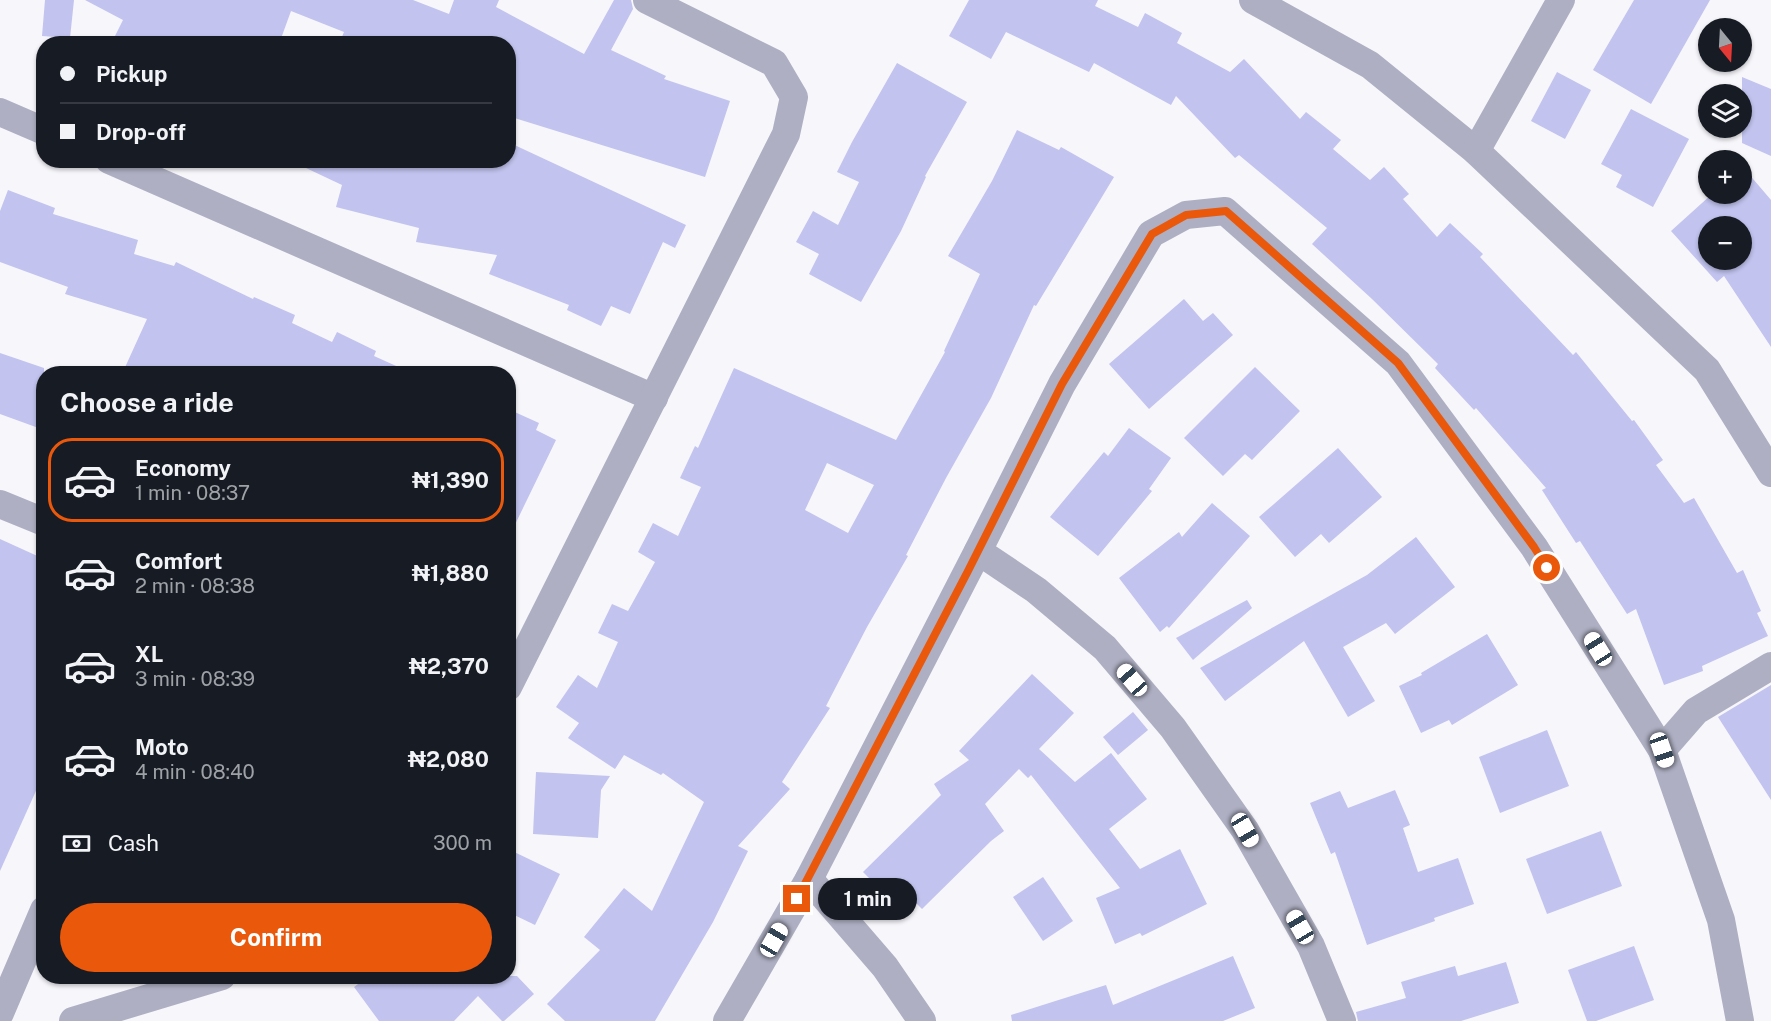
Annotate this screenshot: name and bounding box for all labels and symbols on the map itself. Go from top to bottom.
north arrow [1698,18,1752,72]
route start [1533,554,1560,581]
car [1581,629,1615,669]
car [1113,661,1151,699]
car [1648,730,1676,770]
car [1228,810,1262,850]
callout: 1 min [818,878,917,920]
route end [783,885,810,912]
car [1283,907,1317,947]
car [757,920,791,960]

